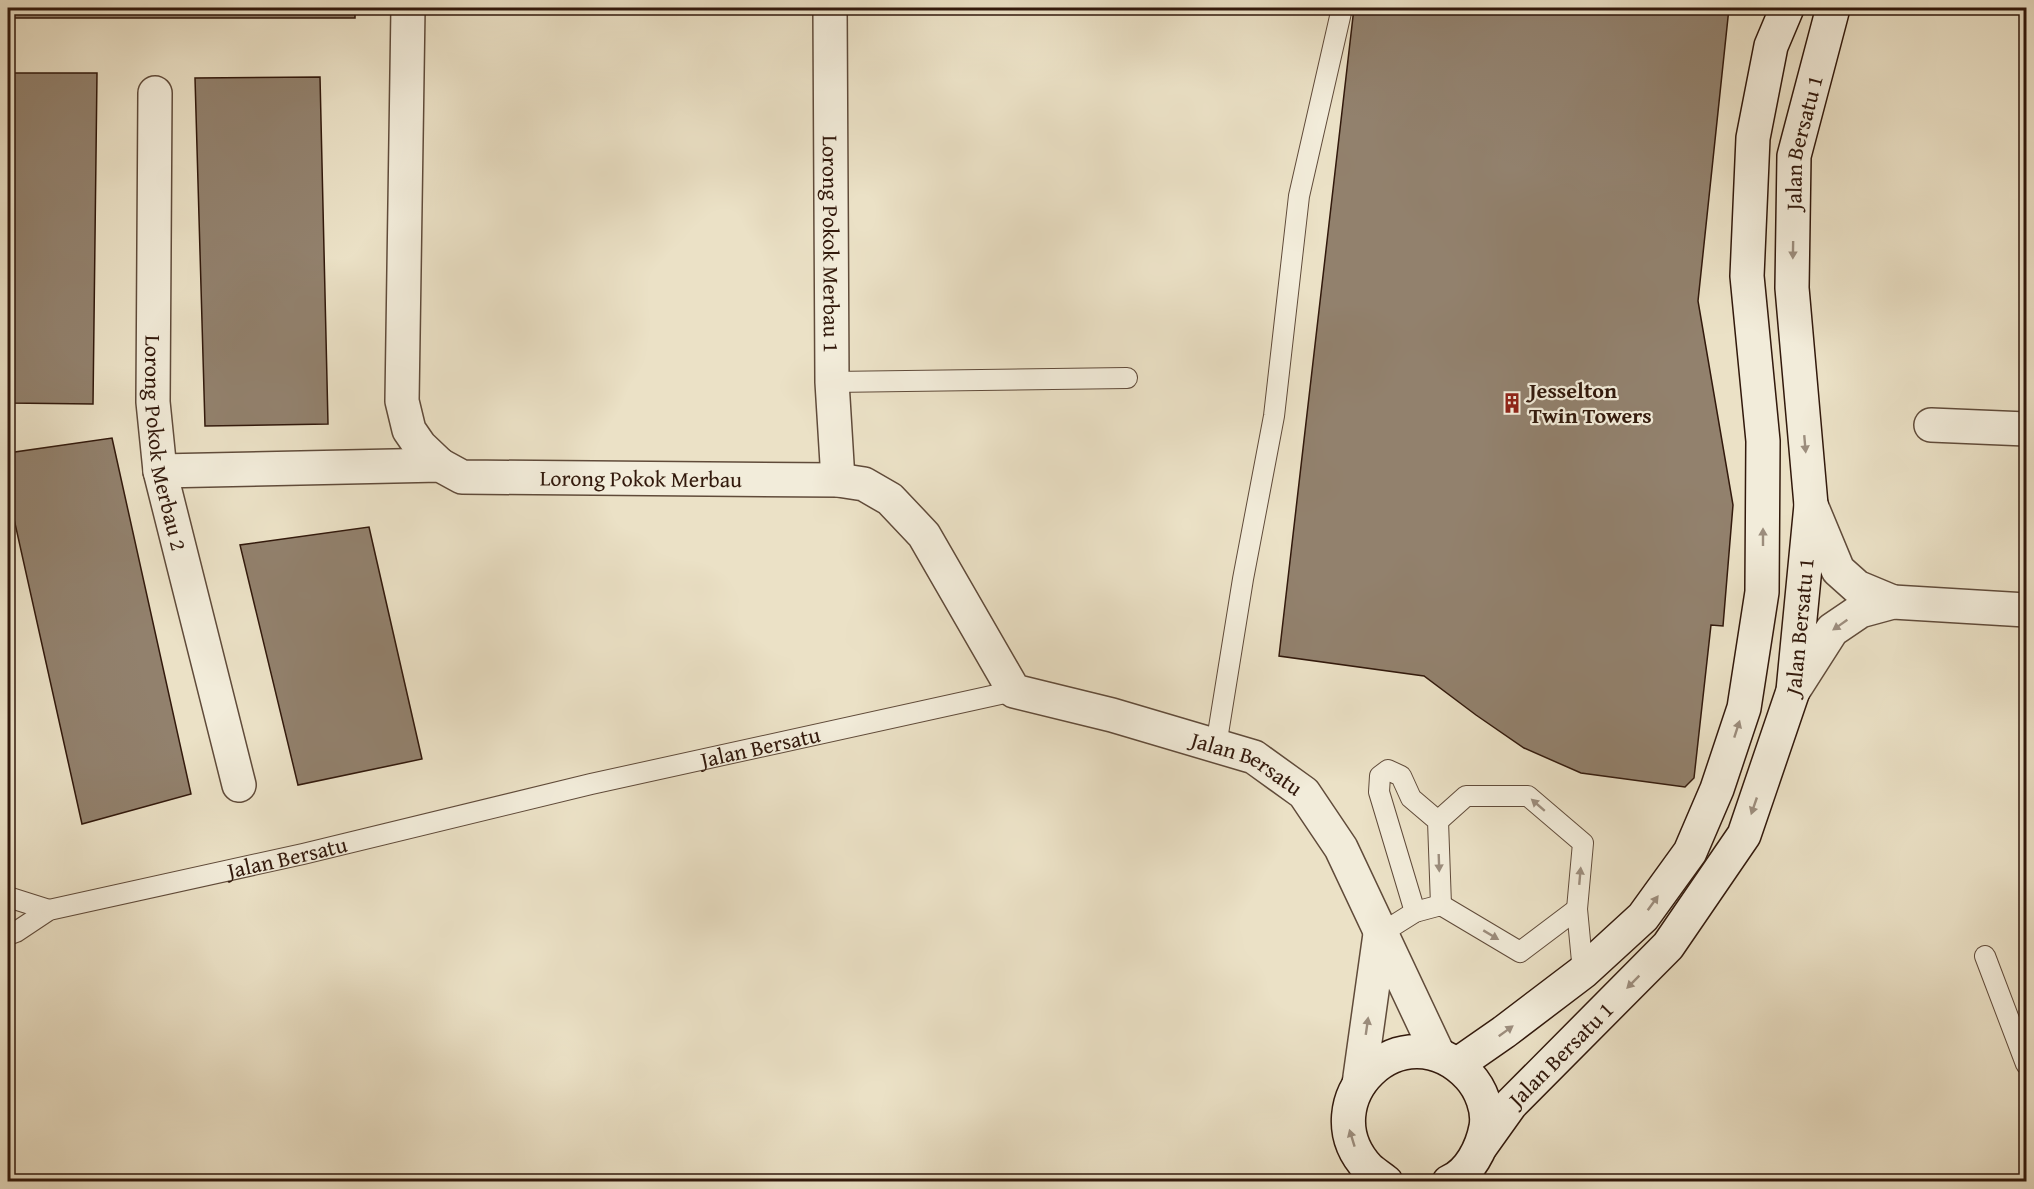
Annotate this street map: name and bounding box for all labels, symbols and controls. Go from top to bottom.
street label: Jalan Bersatu 1 [1777,72,1831,214]
street label: Lorong Pokok Merbau 1 [815,135,848,353]
one-way arrow [1788,241,1798,260]
street label: Lorong Pokok Merbau 2 [137,335,195,554]
place label: Jesselton Twin Towers [1525,374,1652,431]
building icon: Jesselton Twin Towers [1500,391,1524,415]
one-way arrow [1800,435,1810,454]
street label: Lorong Pokok Merbau [540,462,742,495]
one-way arrow [1758,527,1767,546]
street label: Jalan Bersatu 1 [1776,556,1822,702]
one-way arrow [1832,619,1848,631]
street label: Jalan Bersatu [694,718,823,776]
one-way arrow [1733,720,1742,738]
street label: Jalan Bersatu [1184,722,1310,803]
one-way arrow [1749,797,1759,815]
one-way arrow [1530,798,1546,811]
street label: Jalan Bersatu [221,828,350,887]
one-way arrow [1435,853,1444,872]
one-way arrow [1575,867,1585,886]
one-way arrow [1647,896,1659,912]
one-way arrow [1483,929,1499,940]
one-way arrow [1626,974,1640,988]
street label: Jalan Bersatu 1 [1499,994,1620,1116]
one-way arrow [1362,1016,1371,1035]
one-way arrow [1498,1025,1513,1037]
one-way arrow [1347,1129,1356,1147]

